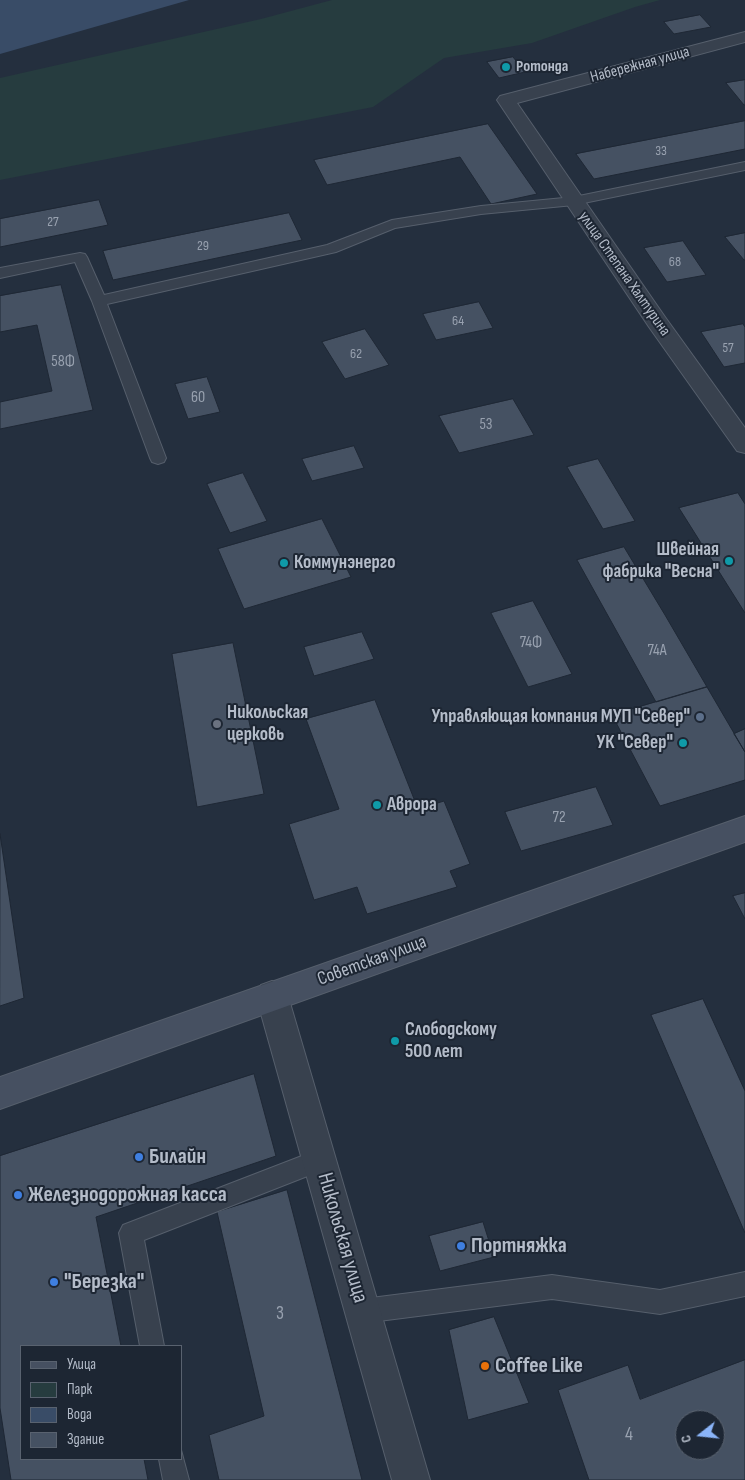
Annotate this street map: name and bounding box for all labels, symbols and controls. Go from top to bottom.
street label: Набережная улица [588,43,692,87]
place label: Ротонда [516,57,568,77]
marker: Ротонда [500,61,512,73]
house number: 33 [655,143,667,159]
street label: улица Степана Халтурина [574,208,674,340]
house number: 27 [47,214,59,230]
house number: 29 [197,238,209,254]
house number: 68 [669,254,681,270]
house number: 64 [452,313,464,329]
house number: 57 [722,340,734,356]
house number: 62 [350,346,362,362]
house number: 58Ф [51,352,75,372]
house number: 60 [191,388,205,408]
house number: 53 [479,415,493,435]
place label: Швейная фабрика "Весна" [603,539,719,583]
place label: Коммунэнерго [294,552,395,574]
marker: Швейная фабрика "Весна" [723,555,735,567]
marker: Коммунэнерго [278,557,290,569]
house number: 74Ф [520,633,542,653]
house number: 74А [647,641,667,661]
place label: Никольская церковь [227,702,308,746]
place label: Управляющая компания МУП "Север" [432,706,690,728]
marker: Управляющая компания МУП "Север" [694,711,706,723]
marker: Никольская церковь [211,718,223,730]
place label: УК "Север" [596,732,673,754]
marker: УК "Север" [677,737,689,749]
place label: Аврора [387,794,437,816]
marker: Аврора [371,799,383,811]
house number: 72 [553,808,565,828]
street label: Советская улица [314,931,430,991]
place label: Слободскому 500 лет [405,1019,497,1063]
marker: Слободскому 500 лет [389,1035,401,1047]
place label: Билайн [149,1144,206,1170]
marker: Билайн [133,1151,145,1163]
street label: Никольская улица [311,1170,373,1306]
place label: Железнодорожная касса [28,1182,227,1208]
marker: Железнодорожная касса [12,1189,24,1201]
place label: Портняжка [471,1233,567,1259]
marker: Портняжка [455,1240,467,1252]
place label: "Березка" [64,1269,144,1295]
marker: "Березка" [48,1276,60,1288]
house number: 3 [276,1303,284,1325]
legend [20,1345,182,1460]
place label: Coffee Like [495,1353,583,1379]
text: Улица [67,1355,96,1374]
marker: Coffee Like [479,1360,491,1372]
text: Парк [67,1380,92,1399]
text: Вода [67,1405,92,1424]
north arrow [675,1410,725,1460]
house number: 4 [625,1424,633,1446]
text: Здание [67,1430,104,1449]
text: С [677,1433,695,1445]

